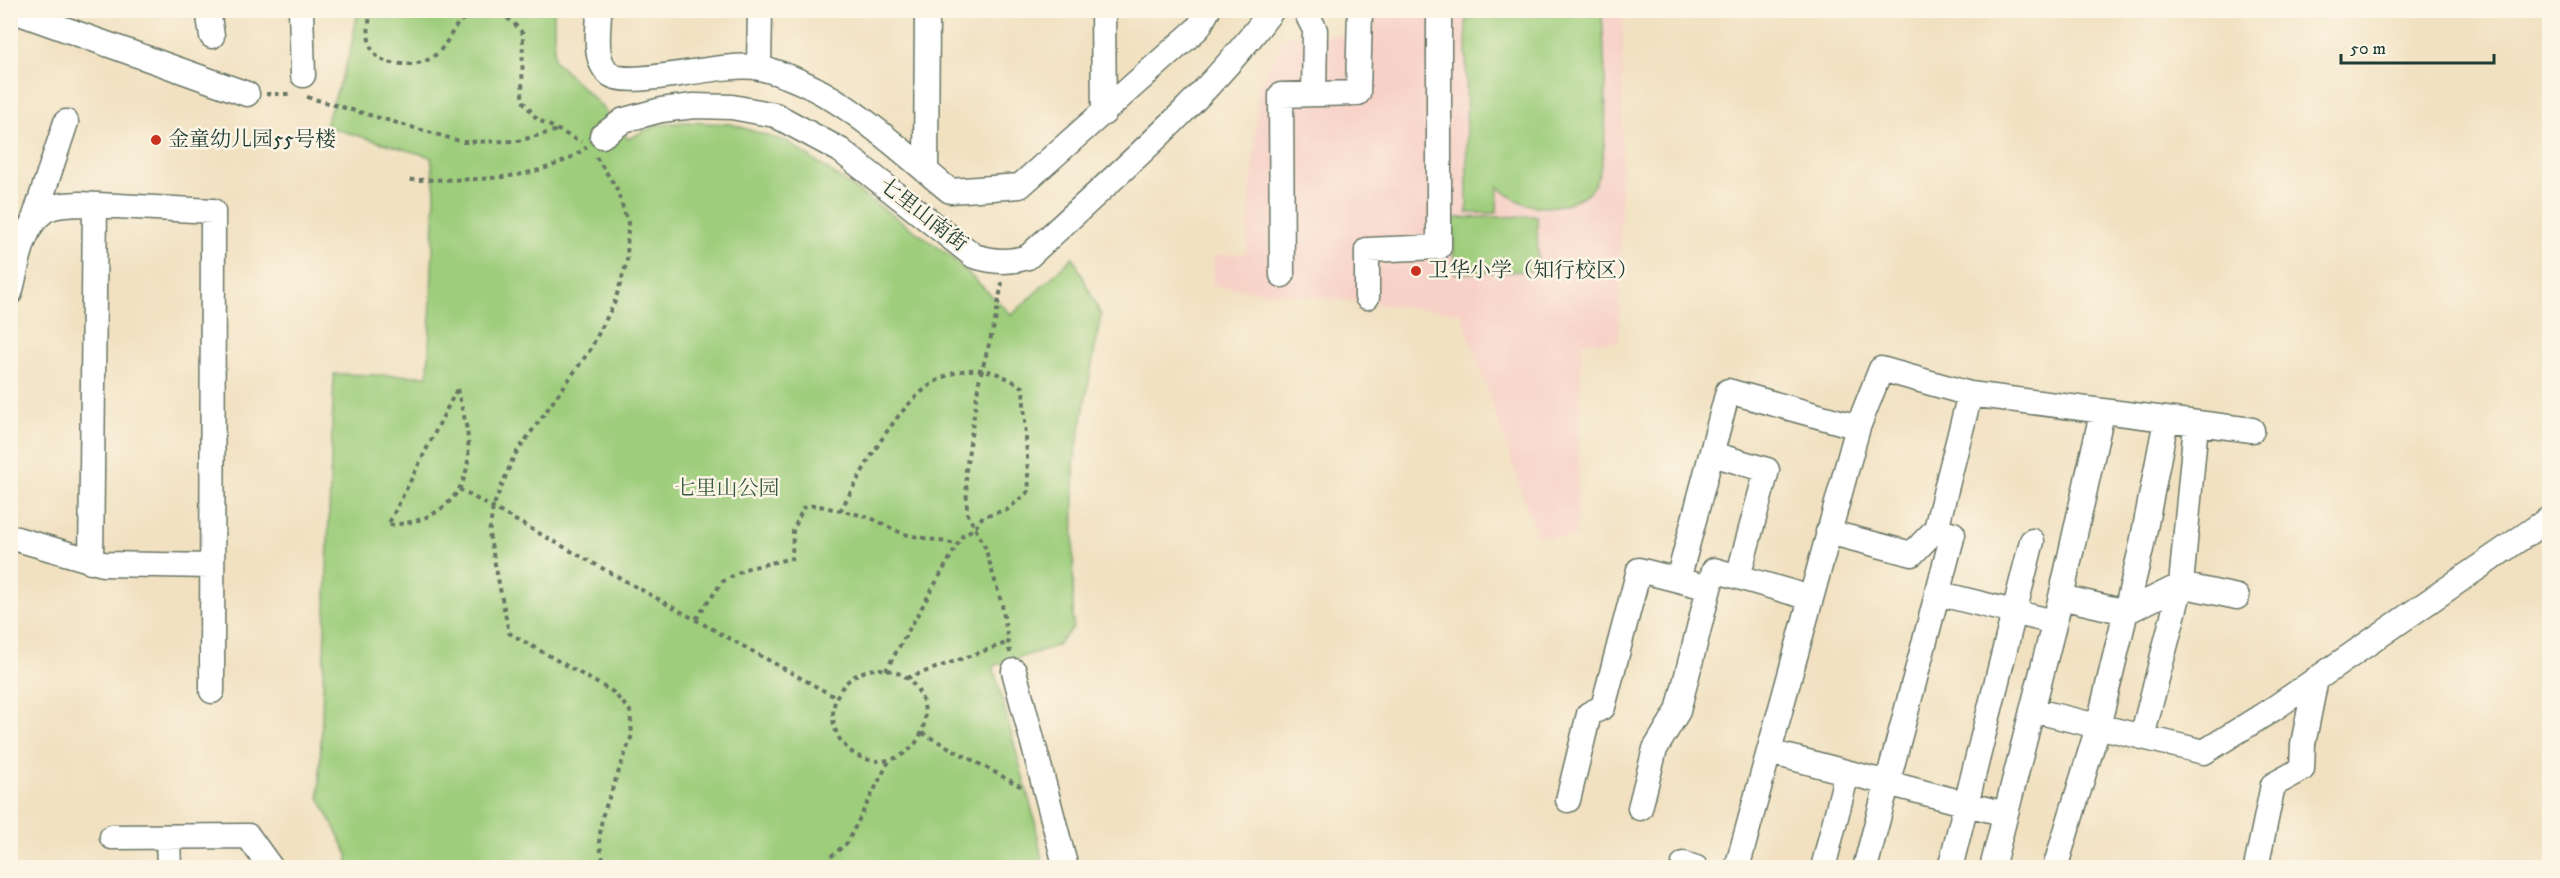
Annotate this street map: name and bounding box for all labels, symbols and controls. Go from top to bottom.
scale bar [2341,27,2494,65]
text: 50 m [2350,38,2386,60]
place label: 金童幼儿园55号楼 [168,127,336,153]
marker: 金童幼儿园55号楼 [149,133,163,147]
street label: 七里山南街 [874,172,972,258]
place label: 卫华小学（知行校区） [1428,258,1638,284]
marker: 卫华小学（知行校区） [1409,264,1423,278]
park label: 七里山公园 [675,476,780,502]

